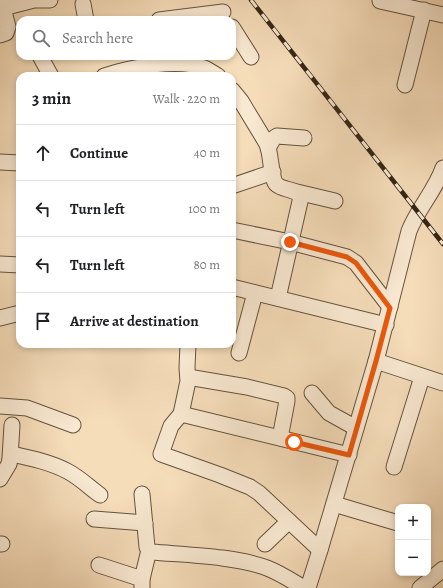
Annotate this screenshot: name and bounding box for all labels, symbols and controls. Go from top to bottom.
search box [16,16,236,60]
icon: search [30,27,52,49]
text: Search here [62,28,133,48]
text: 3 min [32,87,71,110]
text: Walk · 220 m [153,90,220,107]
icon: ahead [32,142,54,164]
text: Continue [70,143,128,163]
text: 40 m [194,144,220,161]
icon: left [32,198,54,220]
text: Turn left [70,199,125,219]
text: 100 m [188,200,220,217]
route end [281,233,299,251]
icon: left [32,254,54,276]
text: Turn left [70,255,125,275]
text: 80 m [193,256,220,273]
icon: arrive [32,310,54,332]
text: Arrive at destination [70,311,199,331]
route start [285,433,303,451]
map controls [395,504,431,576]
button: + [395,504,431,540]
button: − [395,540,431,576]

